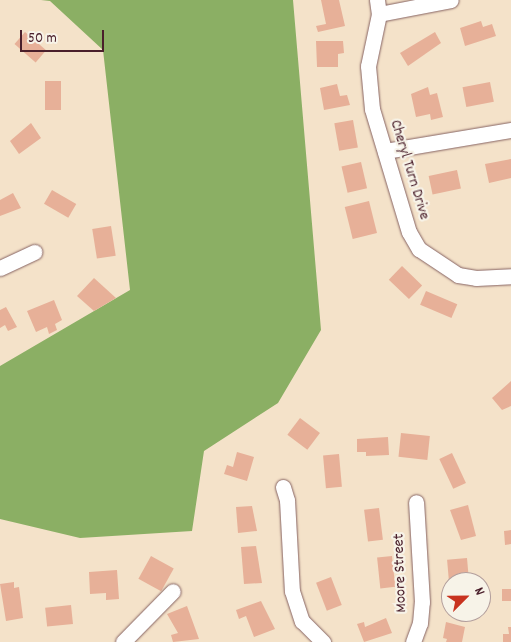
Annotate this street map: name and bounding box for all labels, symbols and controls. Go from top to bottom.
scale bar [22,20,106,52]
text: 50 m [28,28,57,50]
street label: Cheryl Turn Drive [385,118,433,222]
street label: Moore Street [390,533,412,613]
north arrow [441,572,491,622]
text: N [468,584,489,599]

